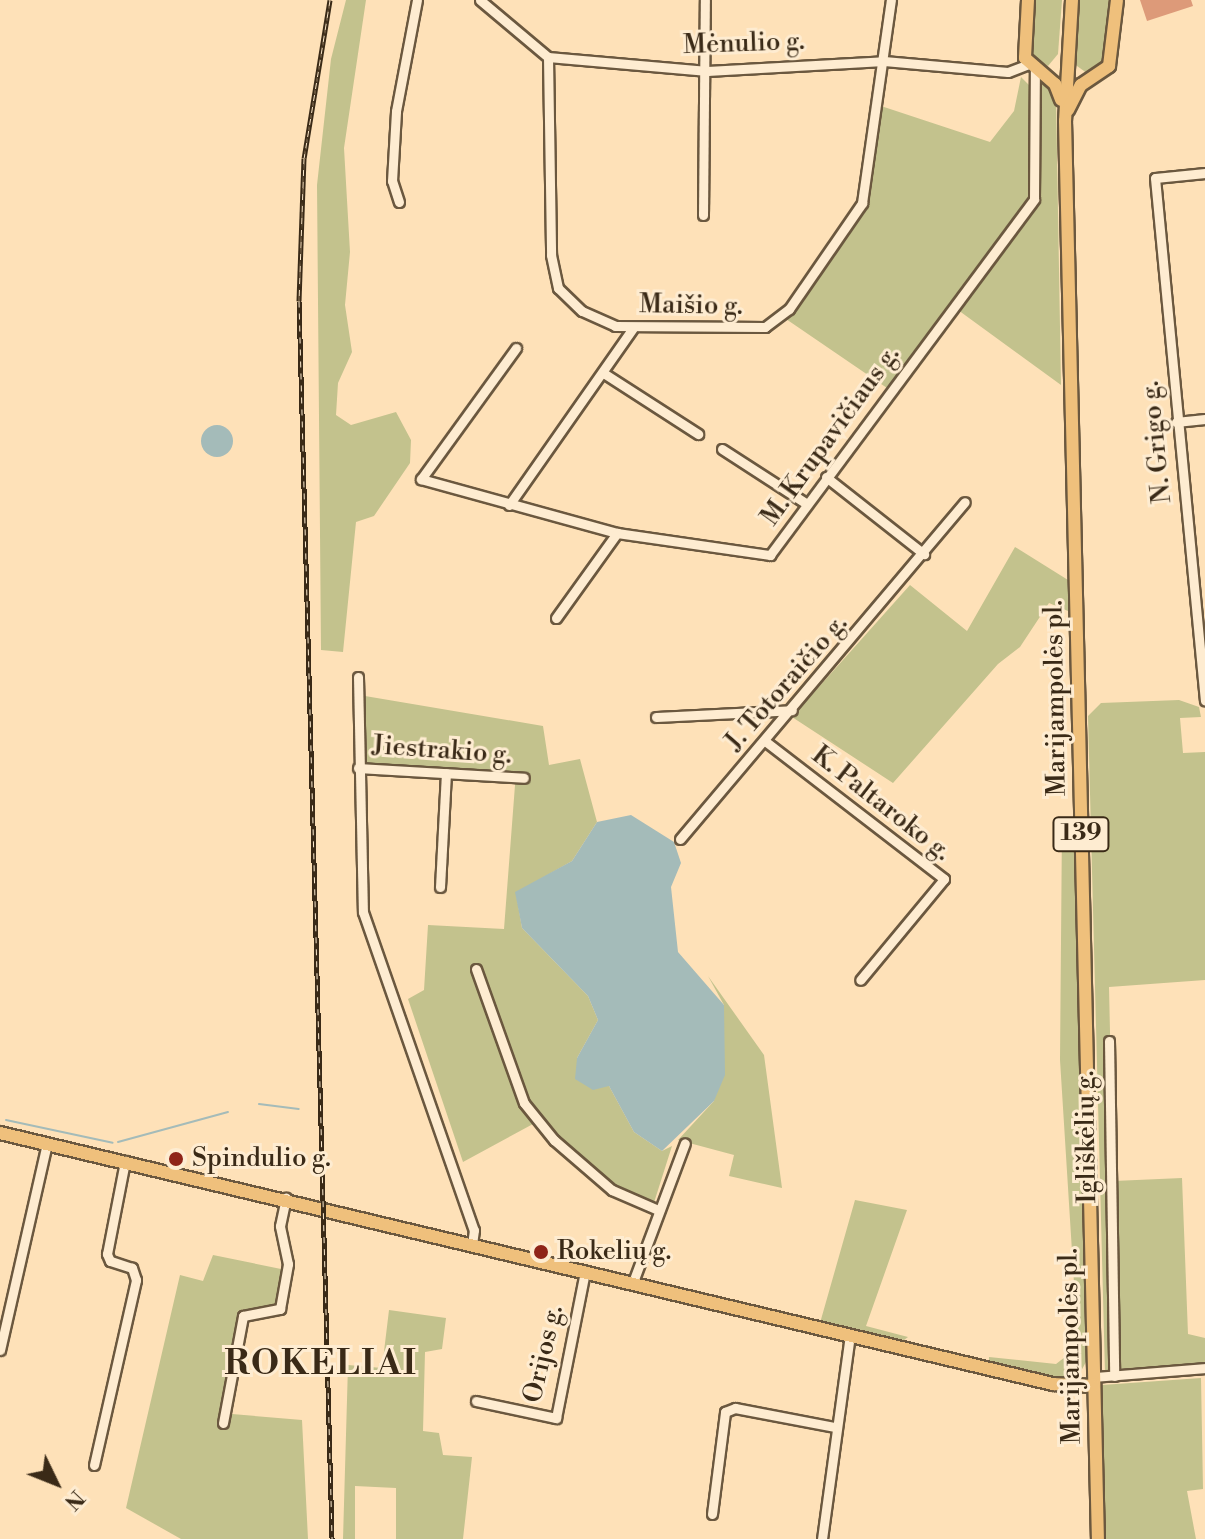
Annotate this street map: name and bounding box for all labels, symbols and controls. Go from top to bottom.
street label: Mėnulio g. [683,26,805,62]
street label: Maišio g. [639,289,743,323]
street label: M. Krupavičiaus g. [755,340,907,532]
street label: N. Grigo g. [1135,379,1179,505]
street label: Marijampolės pl. [1039,600,1073,796]
street label: J. Totoraičio g. [719,609,855,757]
street label: Jiestrakio g. [371,731,513,771]
street label: K. Paltaroko g. [805,740,957,868]
road number: 139 [1051,814,1111,854]
street label: Igliškėlių g. [1070,1070,1104,1204]
place label: Spindulio g. [192,1143,331,1175]
marker: Spindulio g. [167,1150,185,1168]
place label: Rokelių g. [557,1236,671,1268]
marker: Rokelių g. [532,1243,550,1261]
street label: Marijampolės pl. [1054,1248,1088,1444]
street label: Orijos g. [518,1302,570,1406]
district label: ROKELIAI [224,1345,418,1385]
north arrow [16,1443,96,1523]
text: N [58,1484,90,1515]

